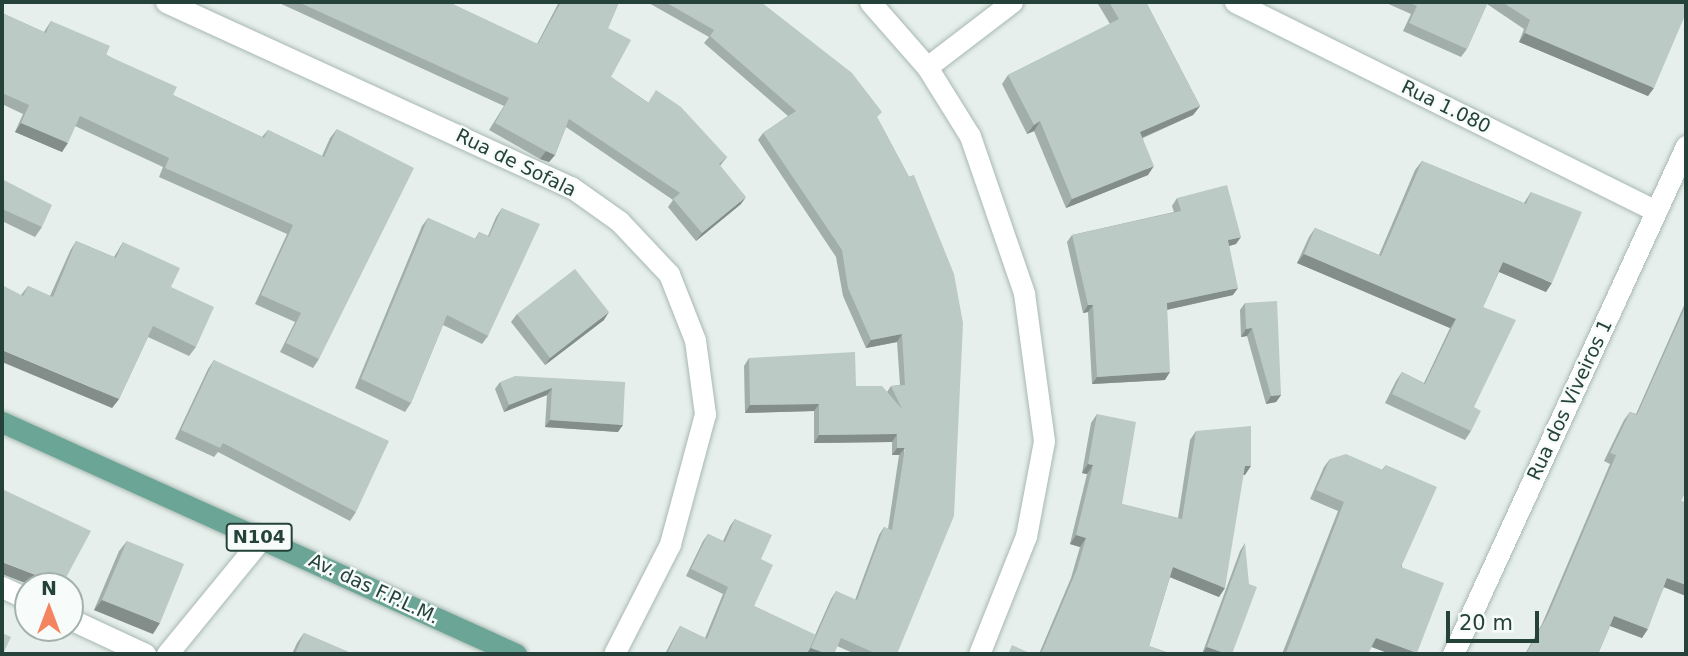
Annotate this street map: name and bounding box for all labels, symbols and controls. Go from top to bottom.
street label: Rua 1.080 [1398,76,1494,138]
street label: Rua de Sofala [452,124,580,202]
street label: Rua dos Viveiros 1 [1523,316,1617,484]
road number: N104 [224,522,294,552]
street label: Av. das F.P.L.M. [305,549,443,629]
north arrow [14,572,84,642]
text: N [41,577,57,599]
scale bar [1450,596,1543,640]
text: 20 m [1459,611,1513,635]

